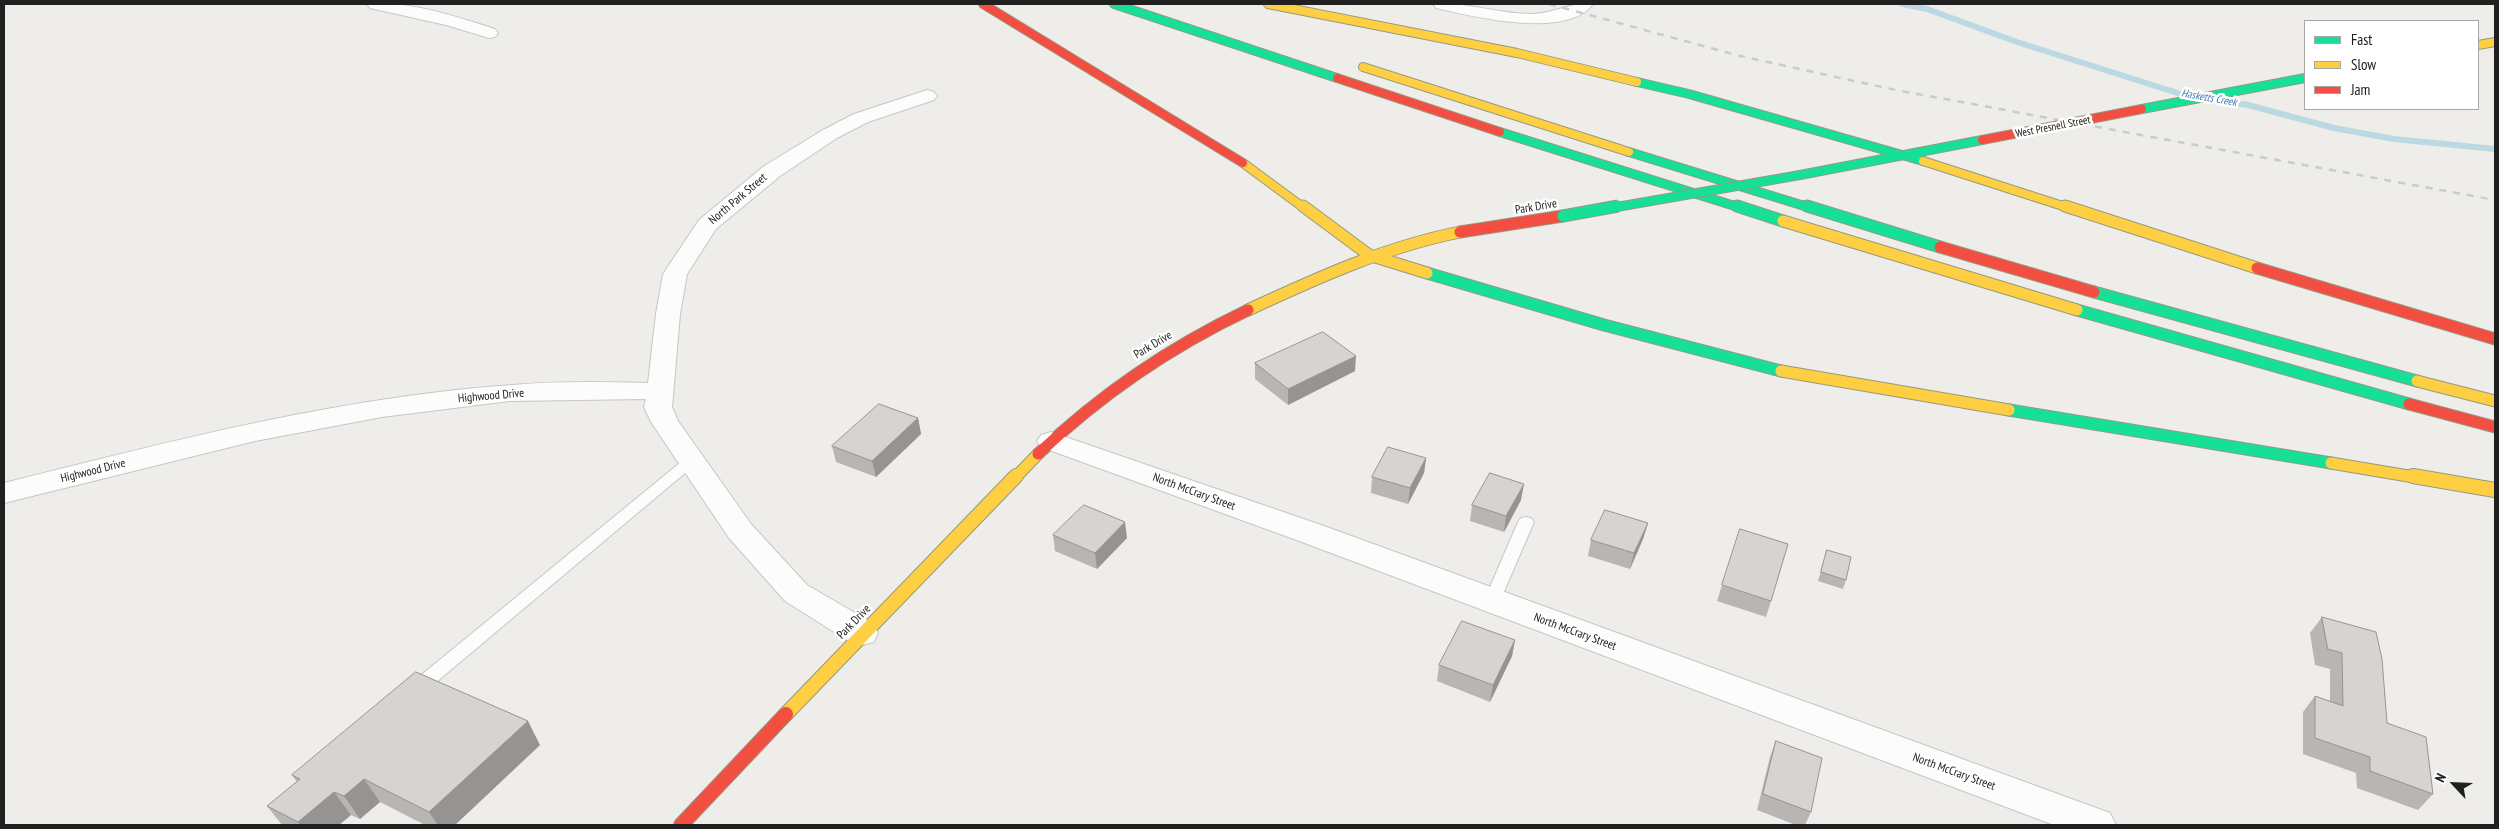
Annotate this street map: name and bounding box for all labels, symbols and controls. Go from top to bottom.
legend [2304,20,2479,110]
text: Fast [2351,30,2372,49]
text: Slow [2351,55,2376,74]
text: Jam [2351,80,2370,99]
water label: Hasketts Creek [2180,87,2238,109]
street label: West Presnell Street [2014,113,2092,141]
street label: North Park Street [706,170,770,228]
street label: Park Drive [1514,197,1558,217]
street label: Park Drive [1131,328,1175,362]
street label: Highwood Drive [457,386,525,406]
street label: Highwood Drive [59,456,127,486]
street label: North McCrary Street [1151,470,1237,514]
street label: Park Drive [834,602,874,642]
street label: North McCrary Street [1532,610,1618,654]
street label: North McCrary Street [1911,750,1997,794]
north arrow [2429,759,2479,809]
text: N [2431,770,2450,785]

